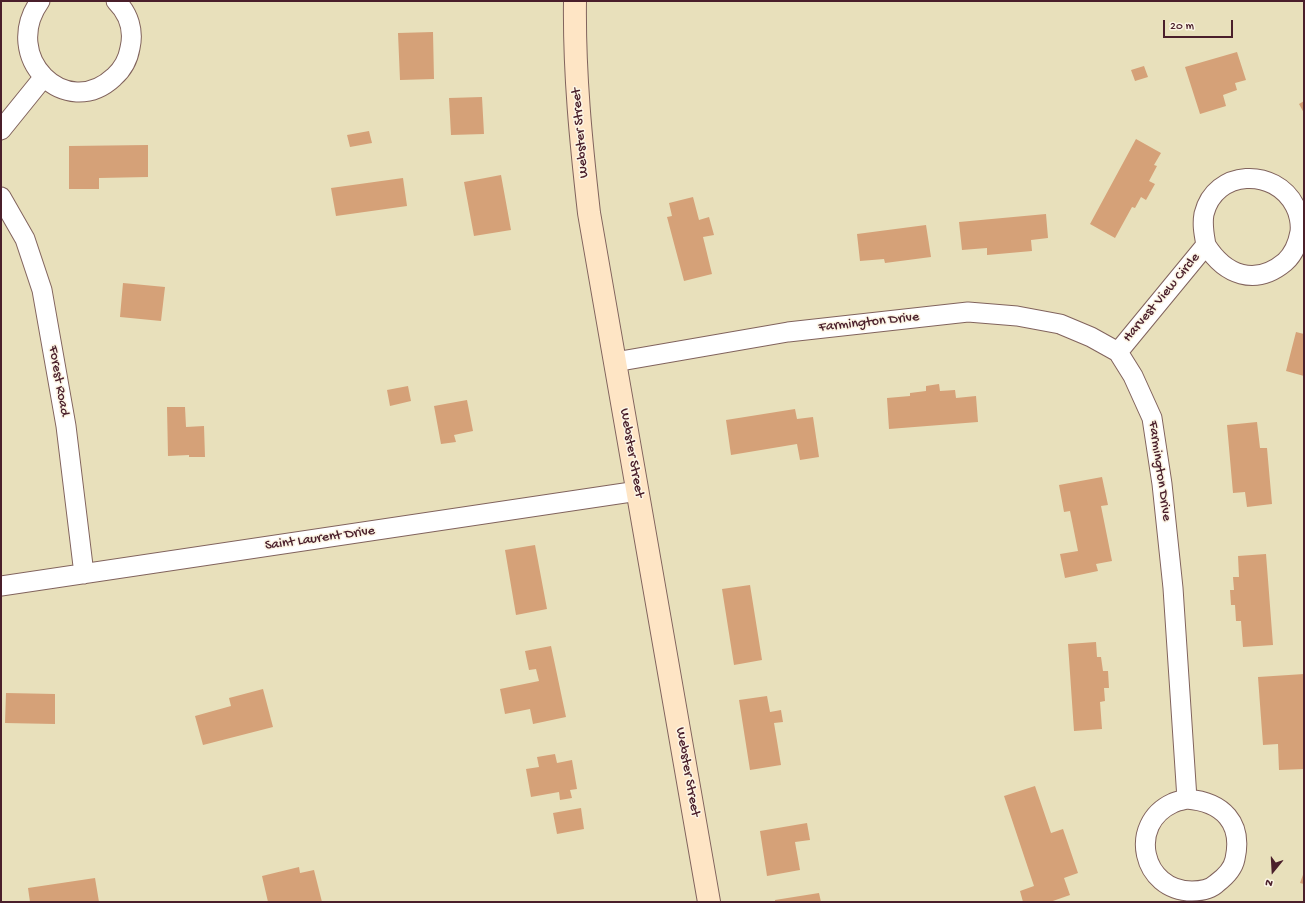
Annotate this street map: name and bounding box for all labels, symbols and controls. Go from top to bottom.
scale bar [1165,12,1235,38]
text: 20 m [1170,20,1194,34]
street label: Webster Street [569,87,593,179]
street label: Harvest View Circle [1120,250,1204,346]
street label: Farmington Drive [818,309,920,337]
street label: Forest Road [44,344,72,418]
street label: Webster Street [615,407,647,499]
street label: Farmington Drive [1144,420,1174,522]
street label: Saint Laurent Drive [264,523,376,555]
street label: Webster Street [671,726,703,818]
north arrow [1253,851,1293,891]
text: N [1264,876,1275,889]

